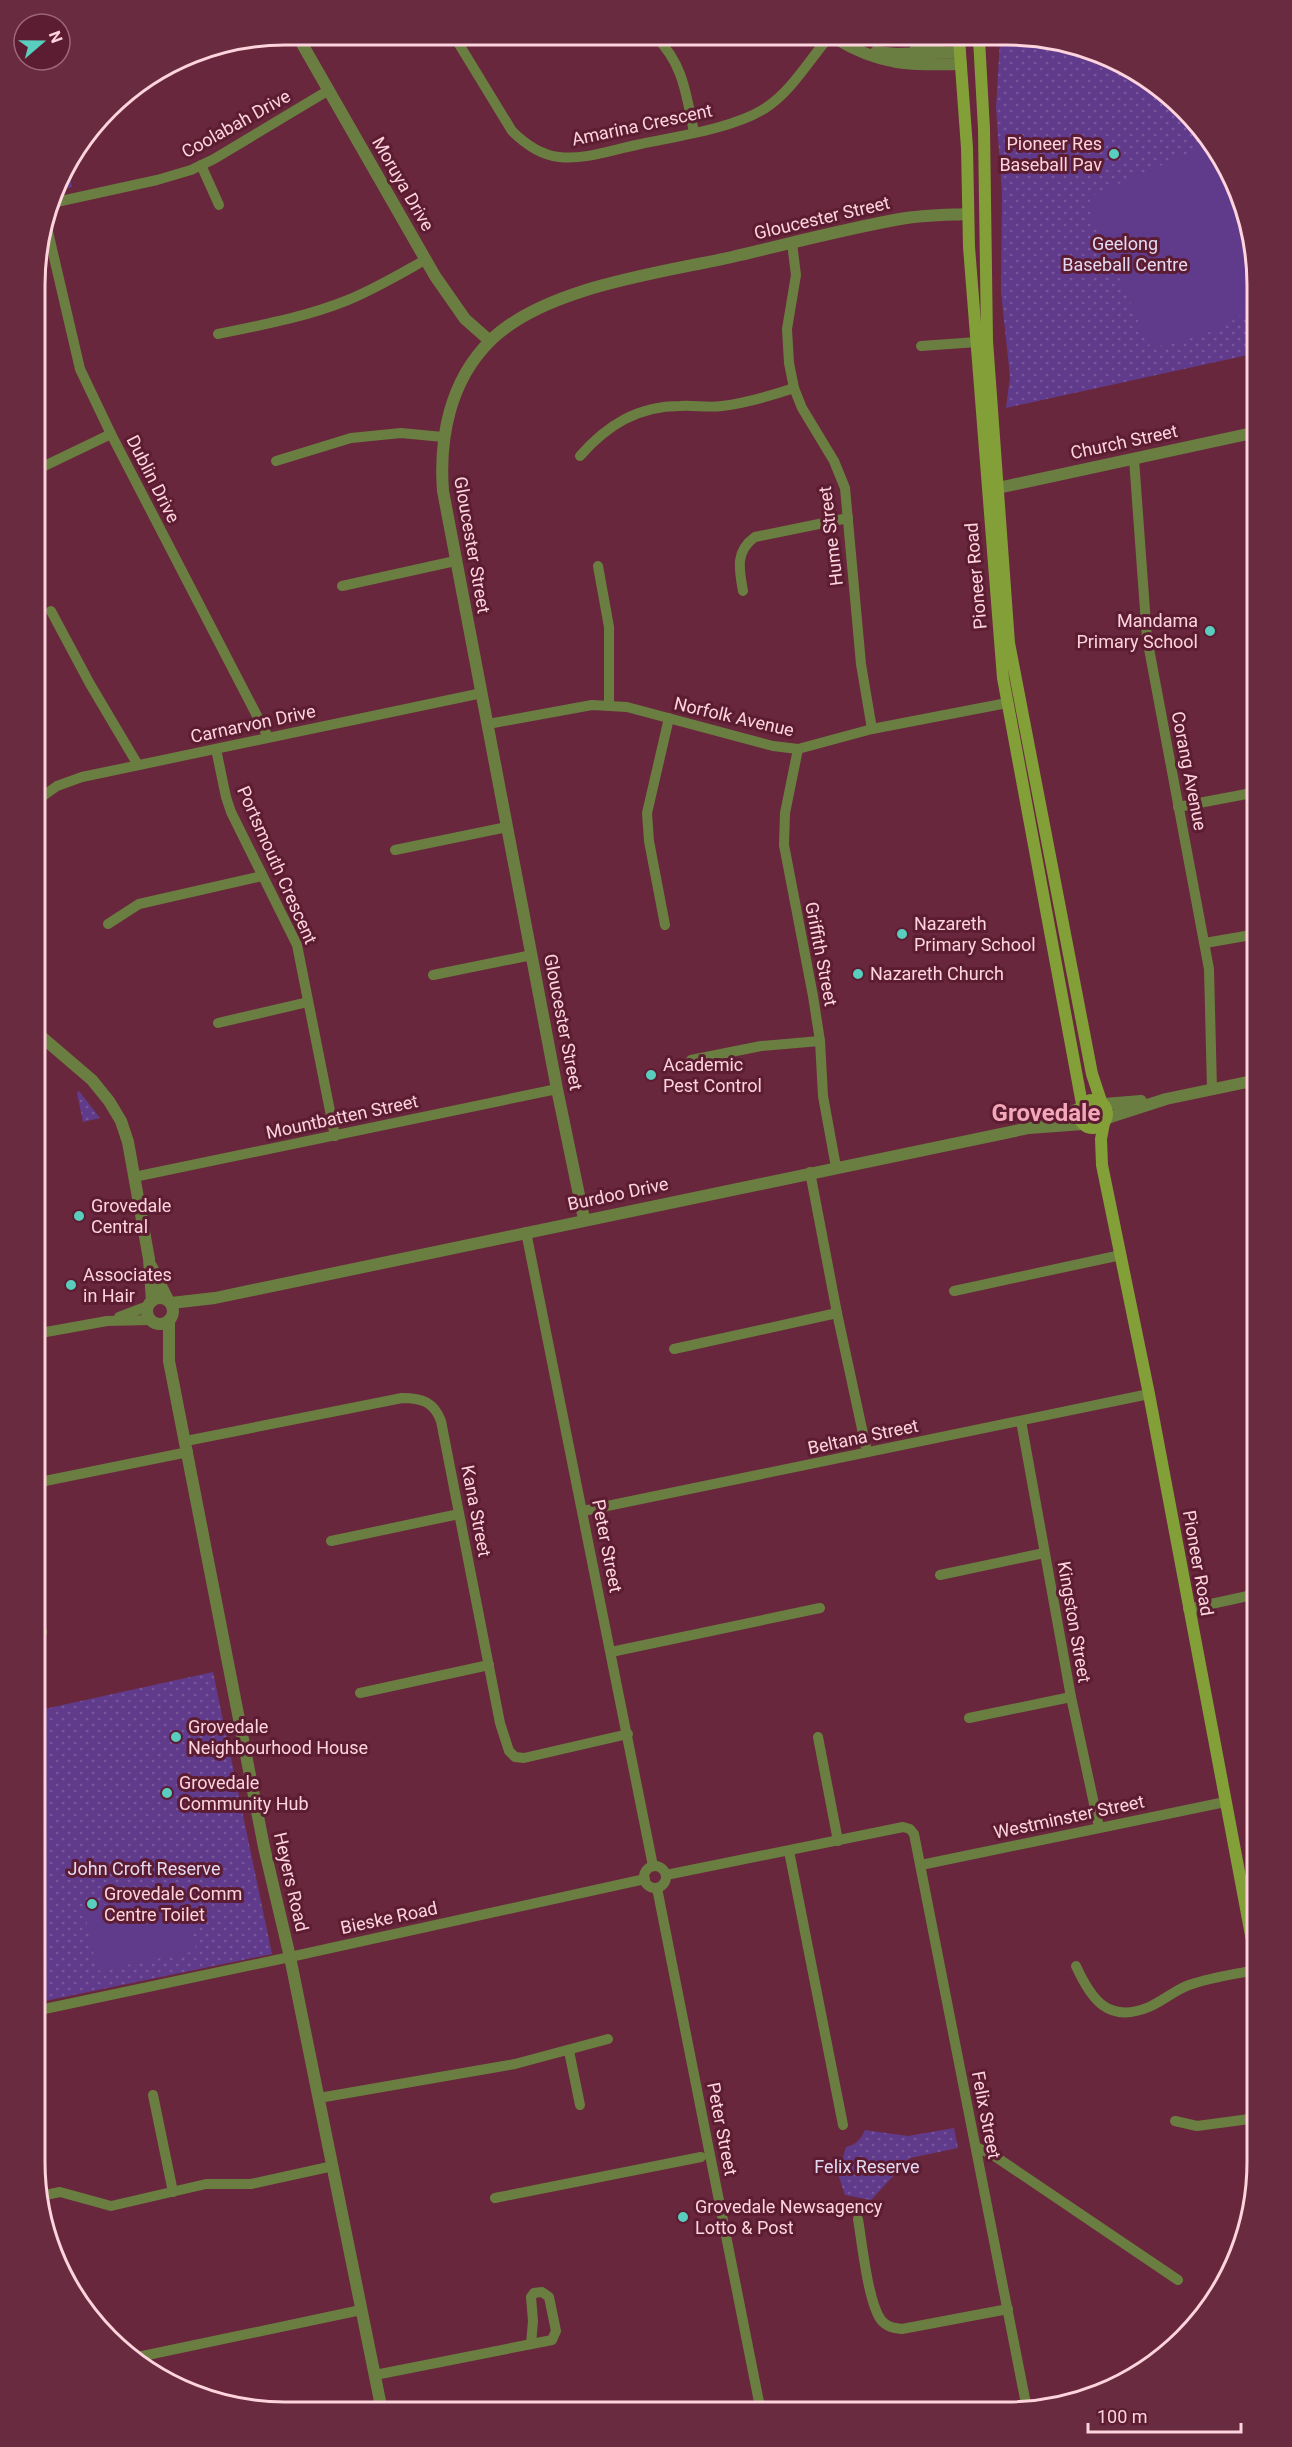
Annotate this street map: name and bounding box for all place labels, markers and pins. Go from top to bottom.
place label: Pioneer Res Baseball Pav [999,133,1102,175]
marker: Pioneer Res Baseball Pav [1107,147,1121,161]
place label: Mandama Primary School [1076,610,1198,652]
marker: Mandama Primary School [1203,624,1217,638]
place label: Nazareth Primary School [914,913,1036,955]
marker: Nazareth Primary School [895,927,909,941]
place label: Nazareth Church [870,963,1004,984]
marker: Nazareth Church [851,967,865,981]
place label: Academic Pest Control [663,1054,762,1096]
marker: Academic Pest Control [644,1068,658,1082]
place label: Grovedale Central [91,1195,171,1237]
marker: Grovedale Central [72,1209,86,1223]
place label: Associates in Hair [83,1264,172,1306]
marker: Associates in Hair [64,1278,78,1292]
place label: Grovedale Neighbourhood House [188,1716,368,1758]
marker: Grovedale Neighbourhood House [169,1730,183,1744]
place label: Grovedale Community Hub [179,1772,309,1814]
marker: Grovedale Community Hub [160,1786,174,1800]
place label: Grovedale Comm Centre Toilet [104,1883,242,1925]
marker: Grovedale Comm Centre Toilet [85,1897,99,1911]
place label: Grovedale Newsagency Lotto & Post [695,2196,883,2238]
marker: Grovedale Newsagency Lotto & Post [676,2210,690,2224]

